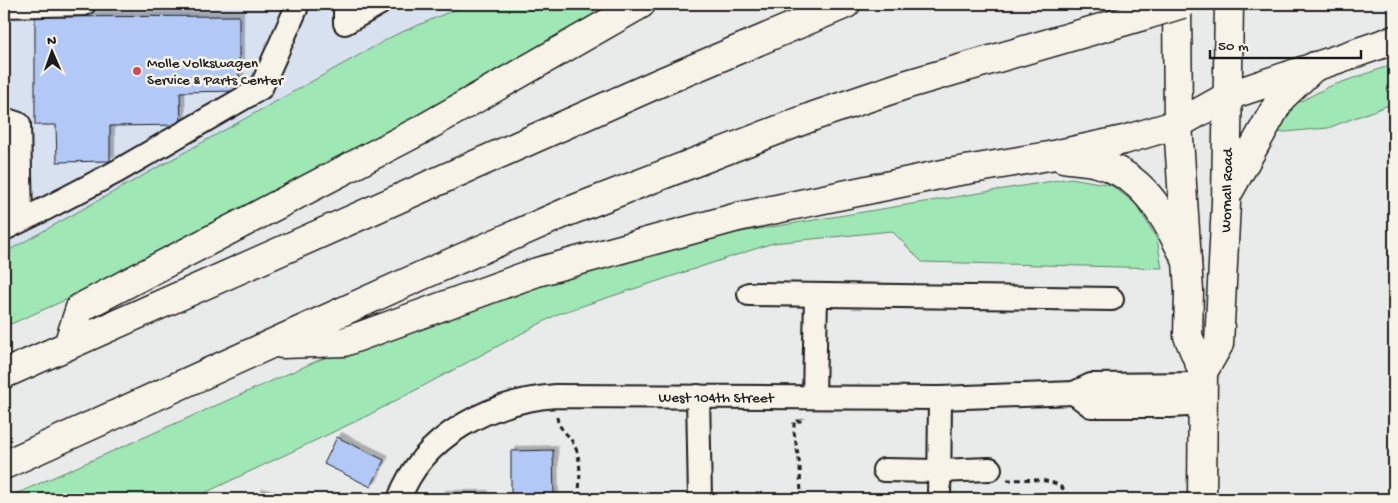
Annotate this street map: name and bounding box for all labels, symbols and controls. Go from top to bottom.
north arrow [28,28,78,78]
scale bar [1210,28,1362,60]
text: N [47,33,56,50]
text: 50 m [1218,38,1249,56]
place label: Molle Volkswagen Service & Parts Center [147,55,285,90]
marker: Molle Volkswagen Service & Parts Center [131,65,143,77]
street label: Wornall Road [1218,147,1238,233]
street label: West 104th Street [658,390,776,408]

